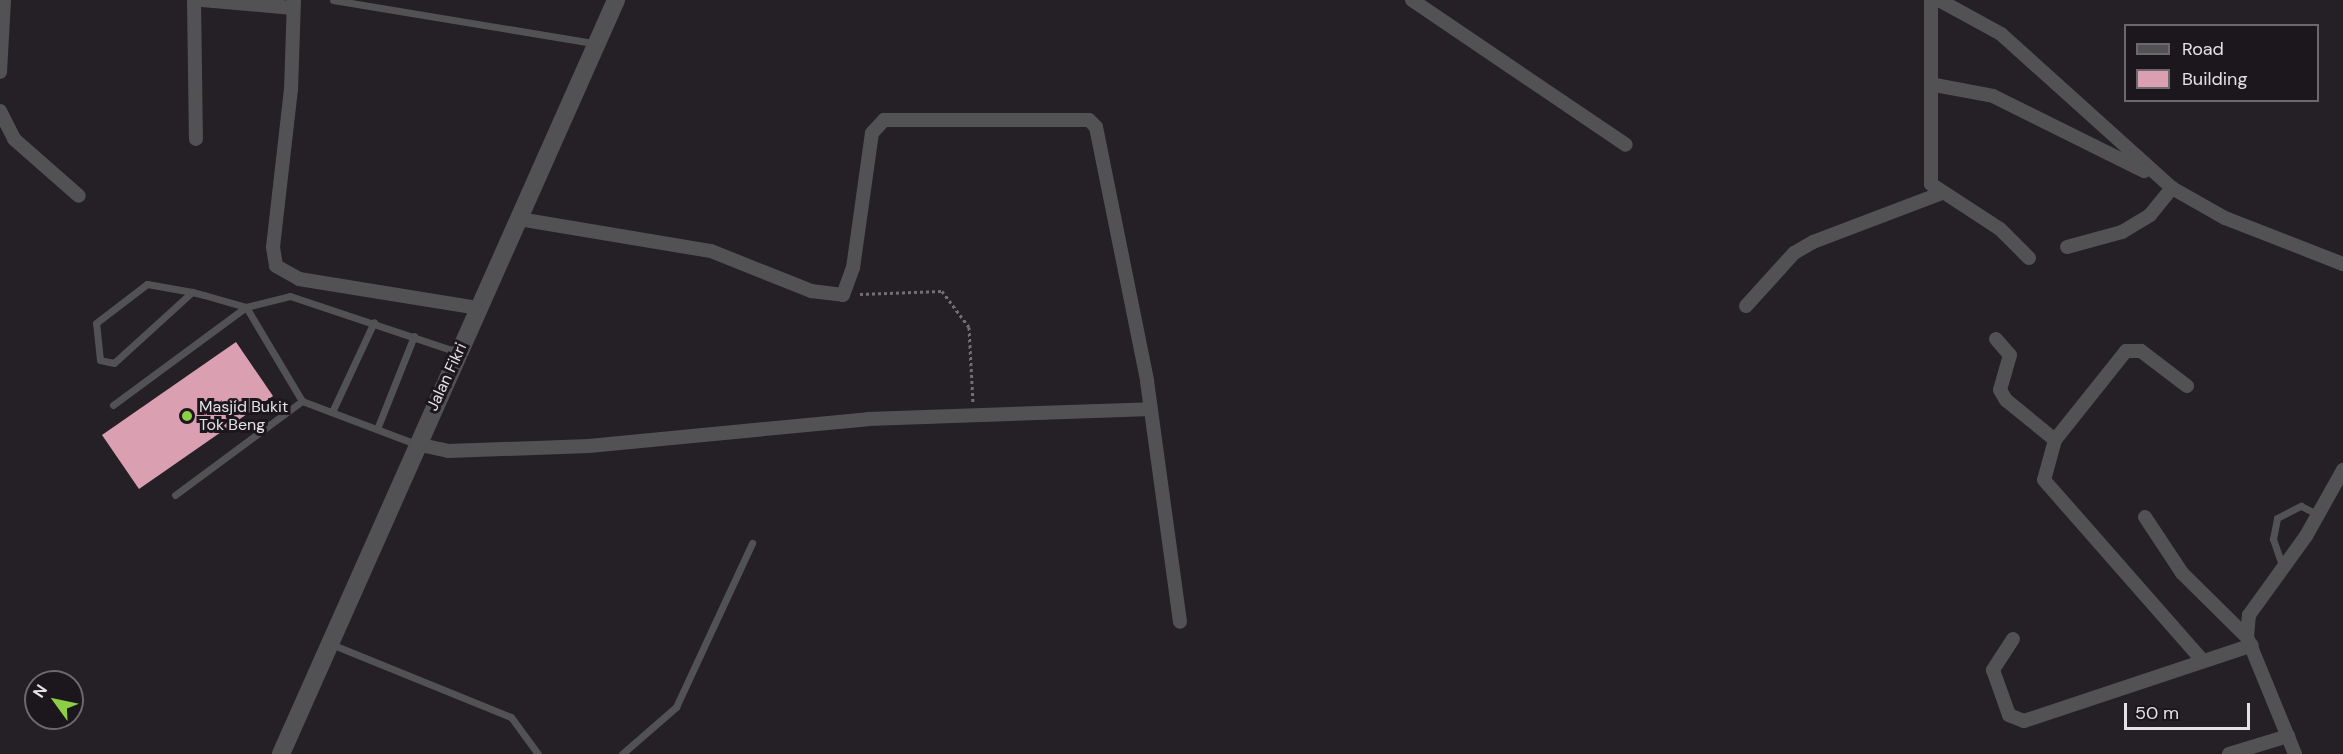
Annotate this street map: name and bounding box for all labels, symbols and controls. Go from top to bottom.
legend [2124,24,2319,102]
text: Road [2182,37,2224,61]
text: Building [2182,67,2247,91]
street label: Jalan Fikri [423,340,471,414]
place label: Masjid Bukit Tok Beng [199,397,288,435]
marker: Masjid Bukit Tok Beng [180,409,194,423]
north arrow [24,670,84,730]
text: N [28,680,52,702]
scale bar [2127,691,2253,729]
text: 50 m [2135,701,2179,725]

